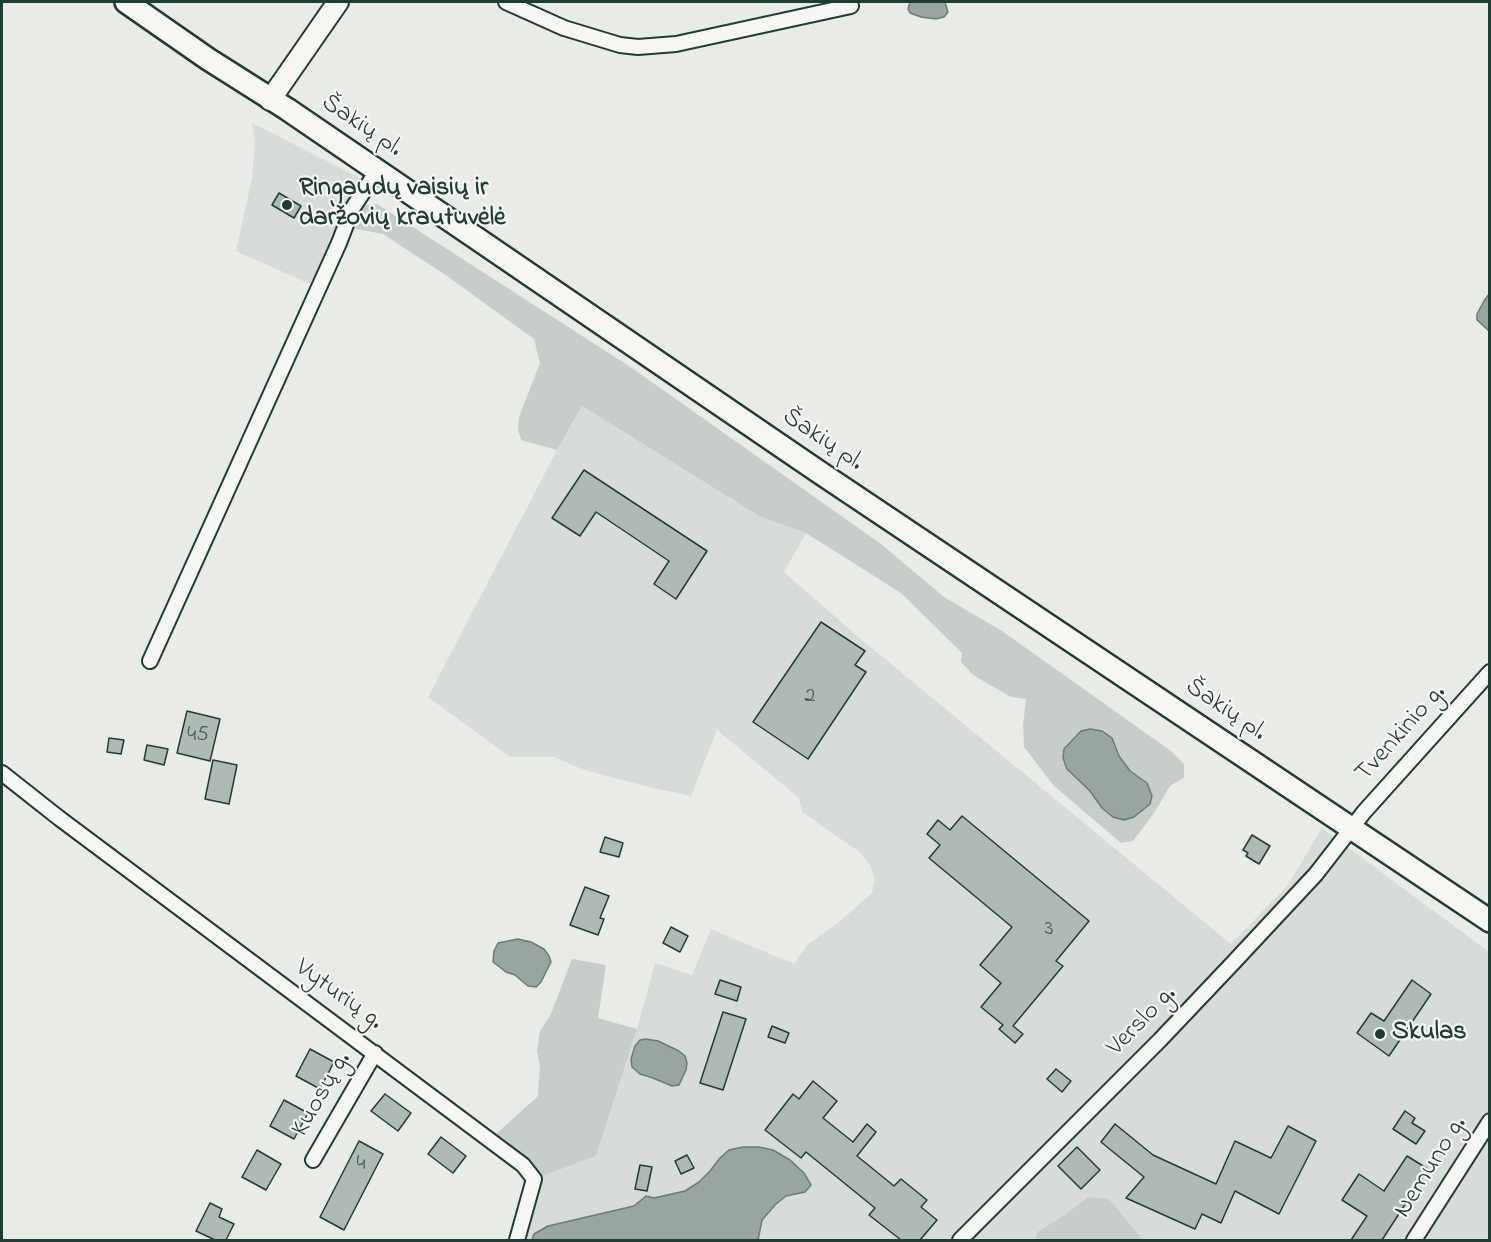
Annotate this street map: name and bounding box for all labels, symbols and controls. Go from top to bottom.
street label: Šakių pl. [315,89,407,165]
place label: Ringaudų vaisių ir daržovių krautuvėlė [299,174,506,236]
marker: Ringaudų vaisių ir daržovių krautuvėlė [280,198,294,212]
street label: Šakių pl. [776,403,868,479]
street label: Šakių pl. [1179,673,1271,749]
street label: Tvenkinio g. [1350,679,1454,789]
house number: 2 [805,684,815,710]
house number: 45 [187,723,209,749]
house number: 3 [1044,917,1054,943]
street label: Vyturių g. [288,954,388,1038]
street label: Verslo g. [1102,980,1184,1064]
place label: Skulas [1392,1018,1467,1050]
marker: Skulas [1373,1027,1387,1041]
street label: Kuosų g. [286,1047,360,1143]
street label: Nemuno g. [1389,1111,1475,1225]
house number: 4 [356,1152,366,1178]

